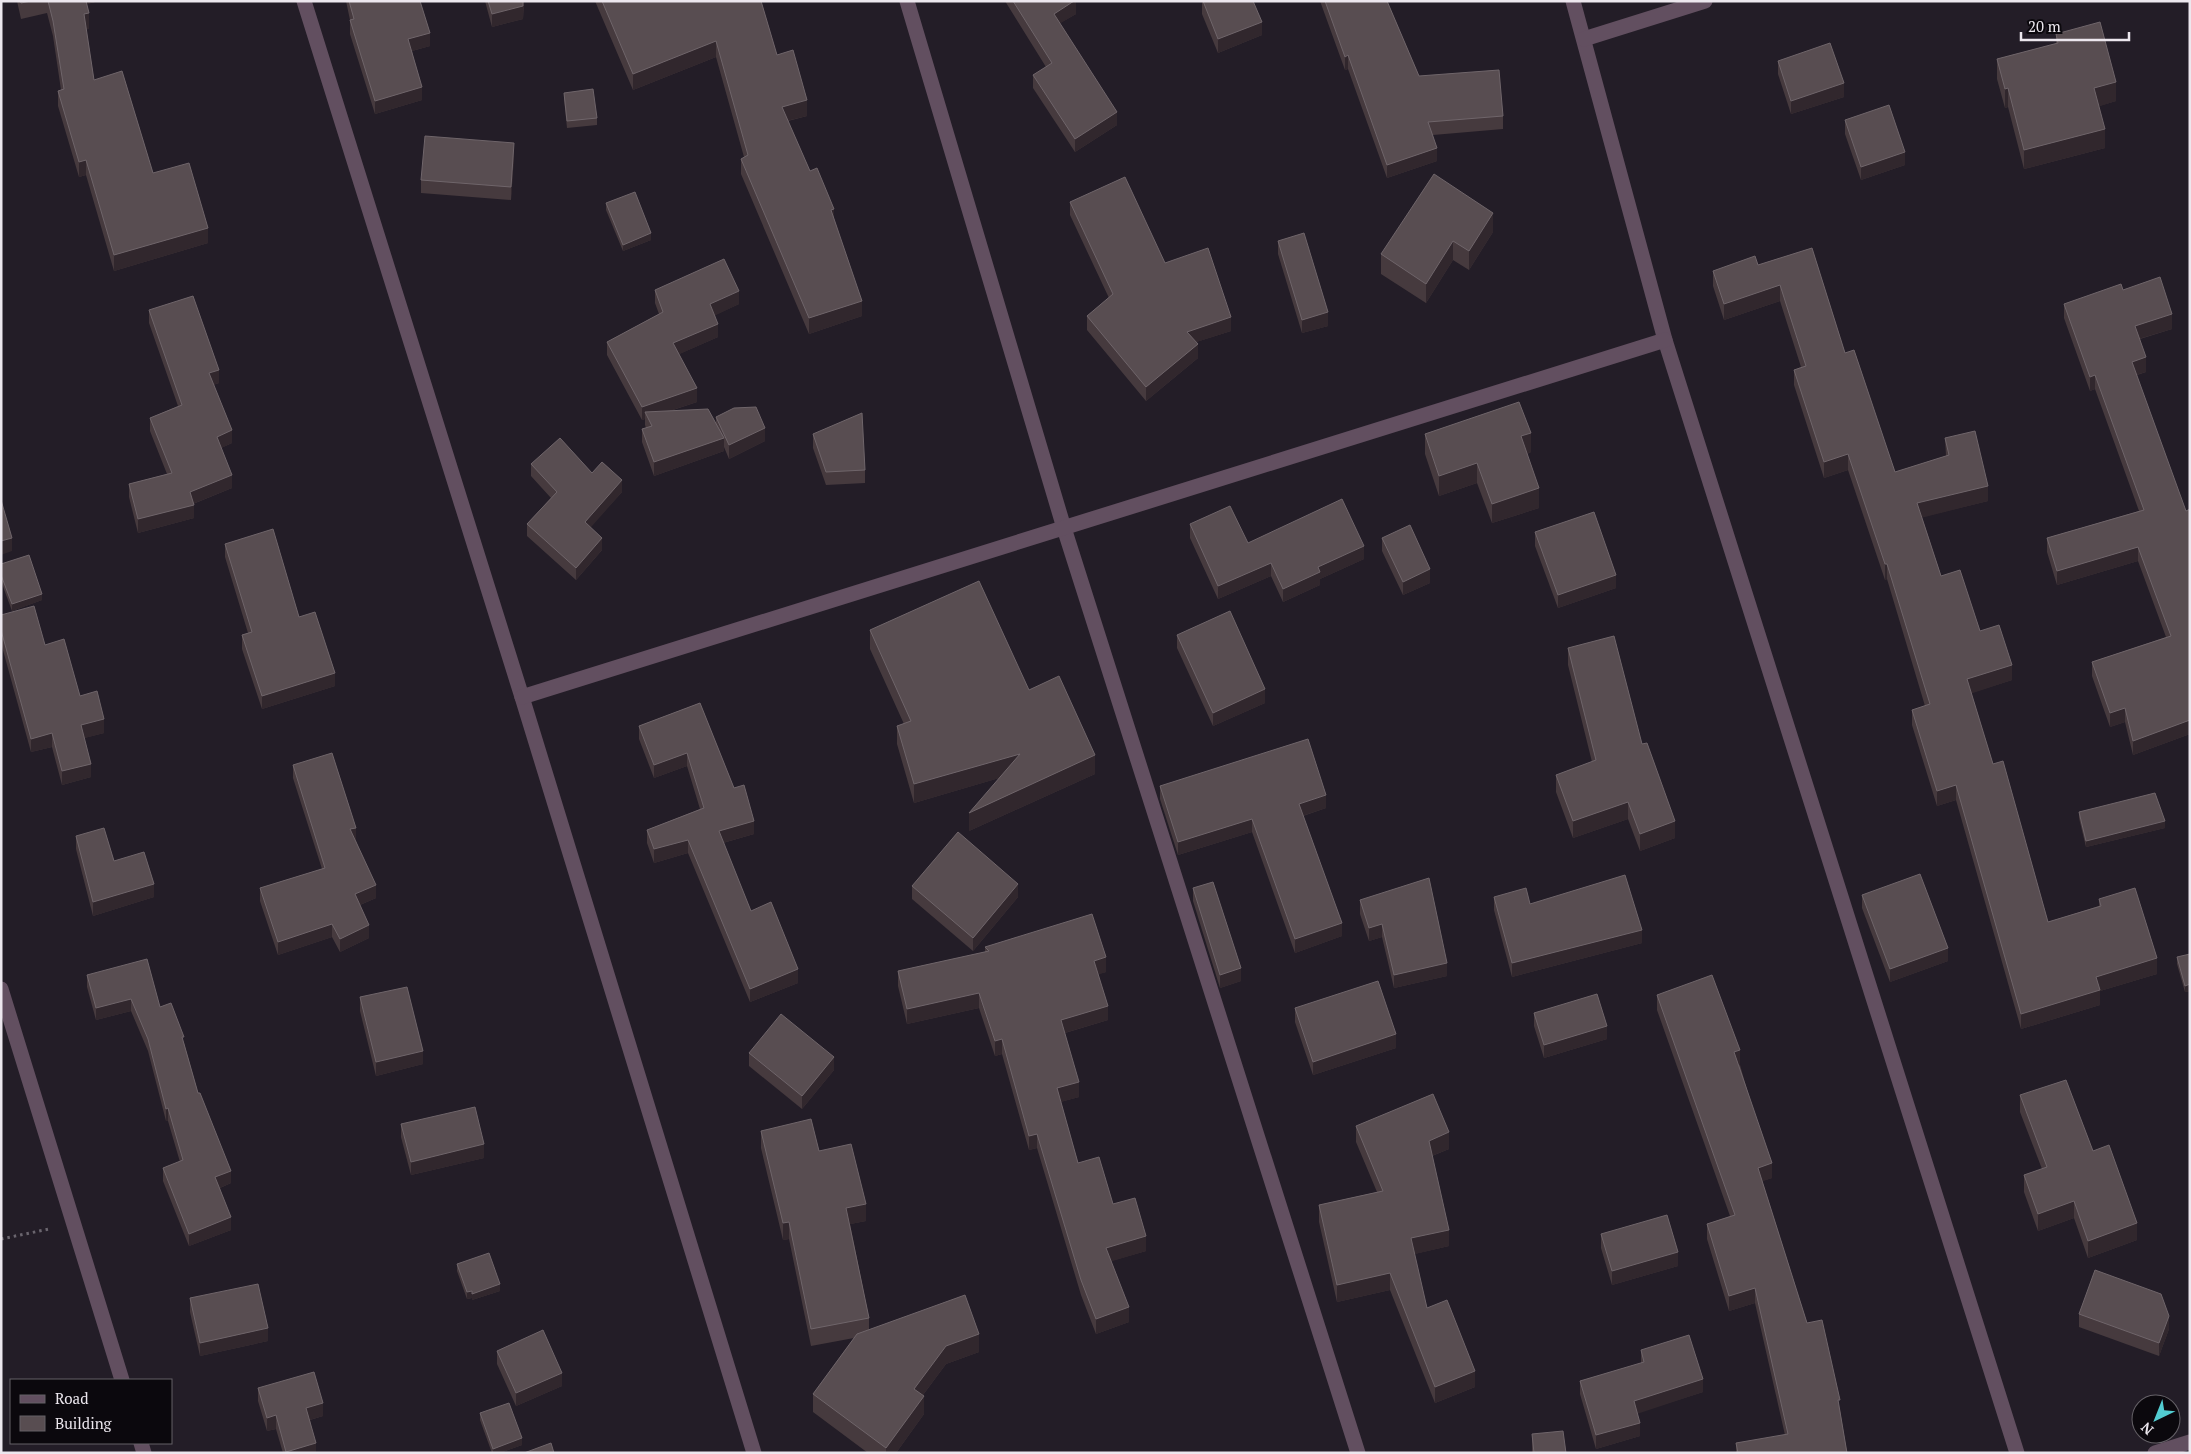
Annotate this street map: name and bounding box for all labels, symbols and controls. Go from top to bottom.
scale bar [2021,10,2128,42]
text: 20 m [2028,16,2061,36]
legend [10,1379,172,1444]
text: Road [55,1388,88,1408]
north arrow [2131,1394,2181,1444]
text: Building [55,1413,113,1433]
text: N [2136,1418,2157,1439]

